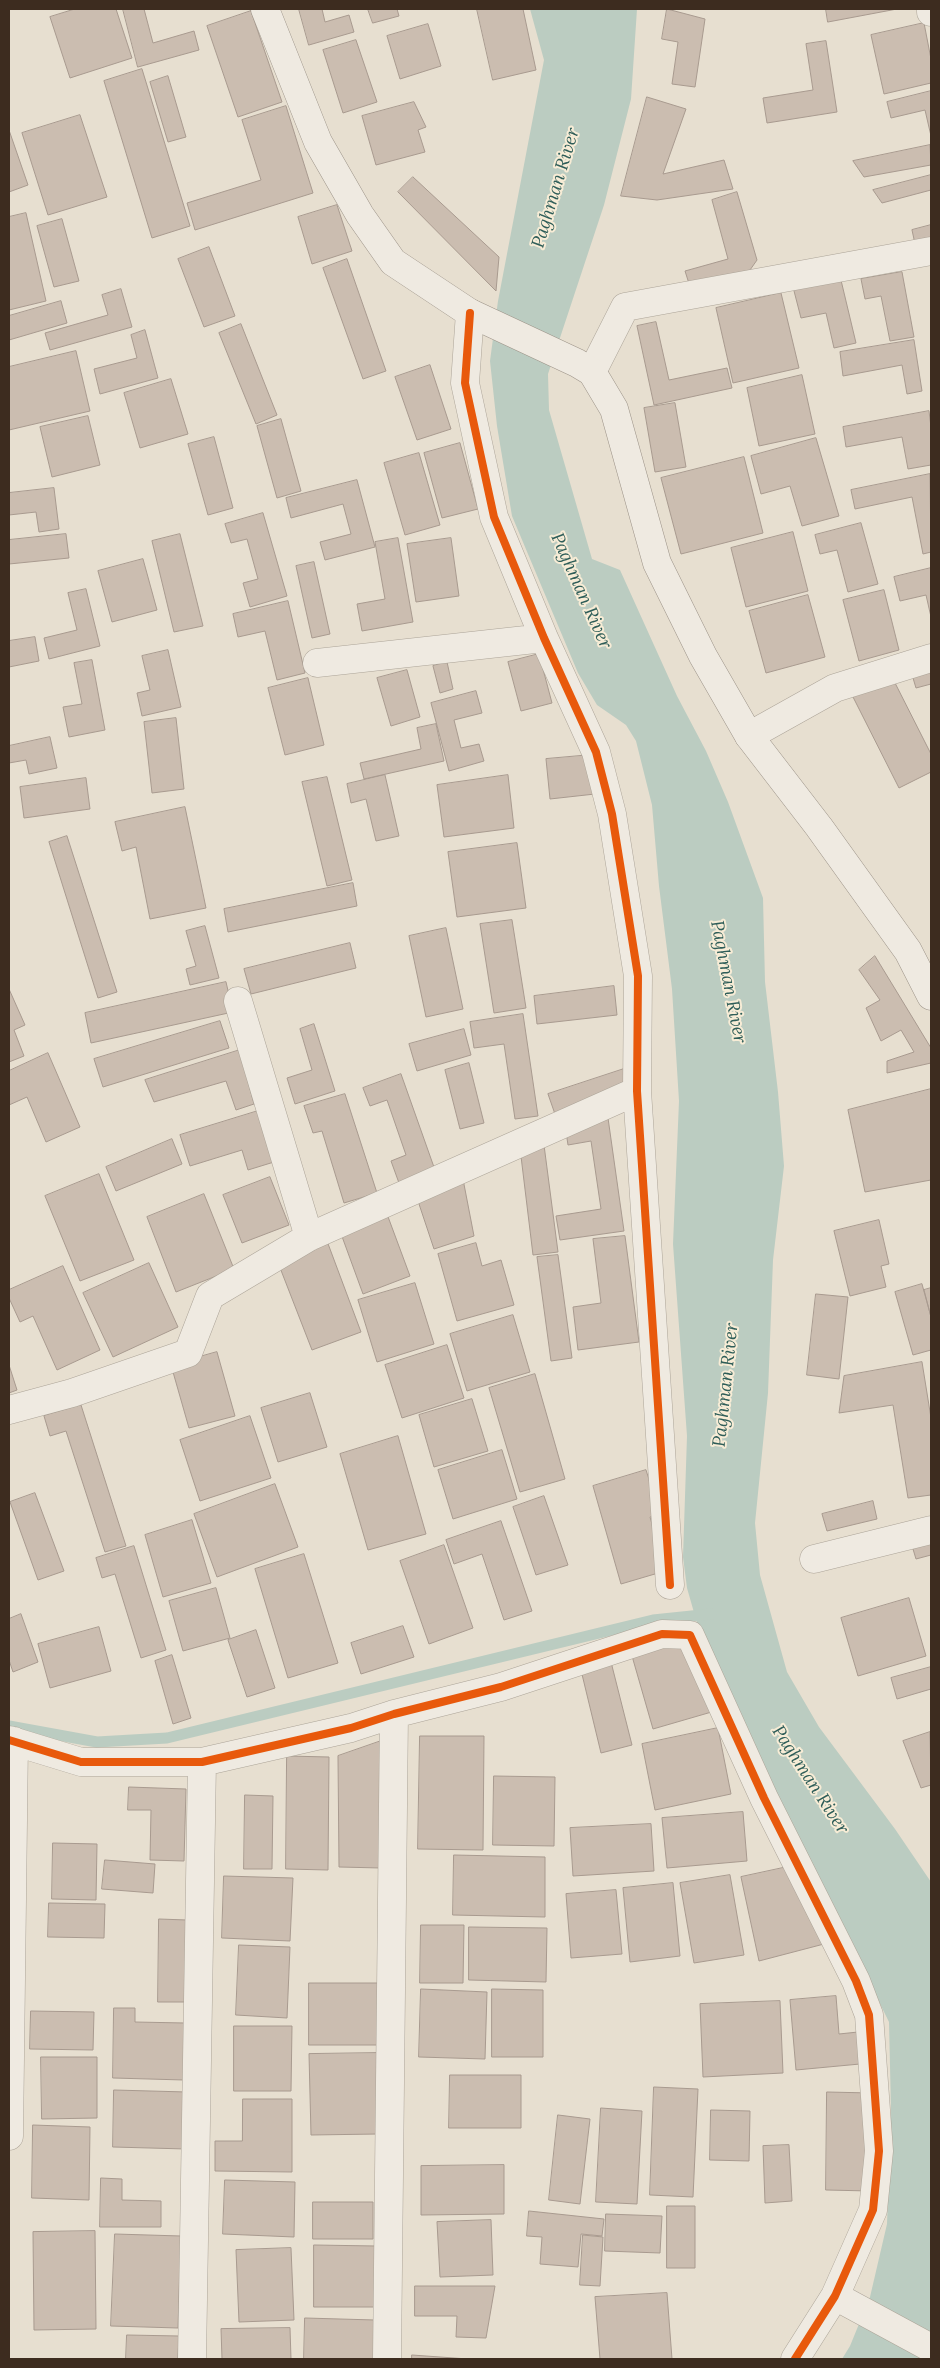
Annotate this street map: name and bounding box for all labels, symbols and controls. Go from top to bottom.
water label: Paghman River [527,125,585,251]
water label: Paghman River [546,530,616,652]
water label: Paghman River [706,919,750,1045]
water label: Paghman River [709,1322,743,1448]
water label: Paghman River [767,1722,853,1838]

